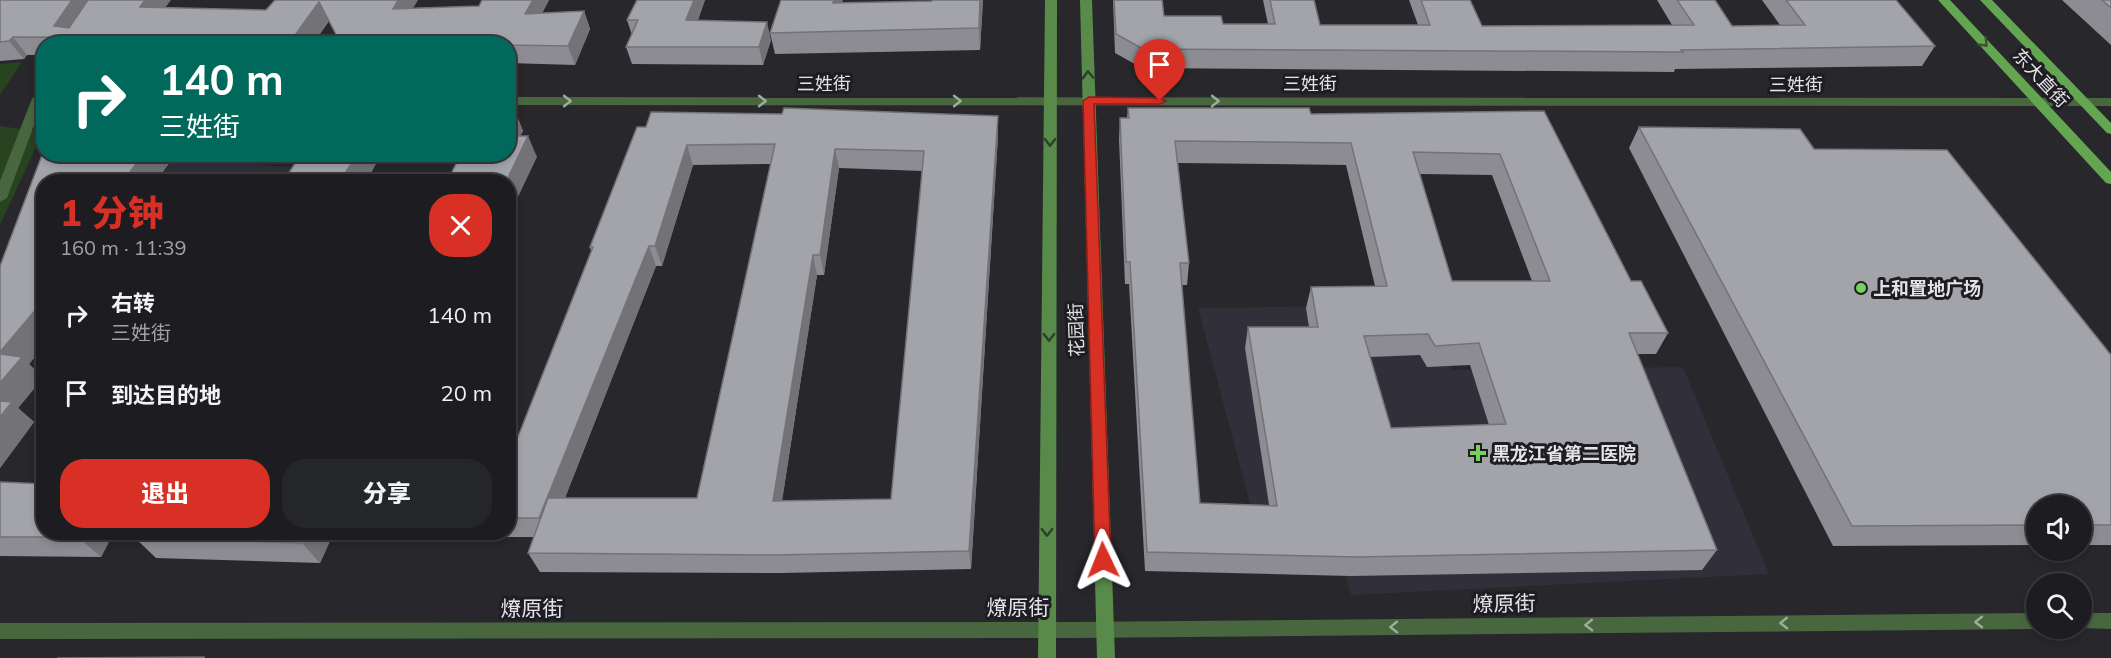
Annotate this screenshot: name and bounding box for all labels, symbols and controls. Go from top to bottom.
one-way arrow [1977,36,1988,47]
pin [1134,39,1185,101]
street label: 东大直街 [2008,44,2074,112]
icon: arrive [1143,48,1176,81]
text: 140 m [159,53,284,106]
icon: right [60,60,138,138]
one-way arrow [1082,70,1094,79]
street label: 三姓街 [797,72,851,95]
street label: 三姓街 [1283,72,1337,95]
street label: 三姓街 [1769,73,1823,96]
one-way arrow [562,95,571,107]
one-way arrow [757,95,766,107]
one-way arrow [952,95,961,107]
one-way arrow [1210,95,1219,107]
text: 三姓街 [159,109,240,143]
one-way arrow [1044,138,1056,147]
text: 1 分钟 [60,190,164,235]
button: close [429,194,492,257]
text: 160 m · 11:39 [60,235,186,260]
place label: 上和置地广场 [1873,277,1981,300]
marker: 上和置地广场 [1854,281,1868,295]
text: 右转 [111,289,155,317]
icon: right [60,299,93,332]
text: 140 m [427,301,492,329]
street label: 花园街 [1064,303,1088,357]
text: 三姓街 [111,320,171,345]
one-way arrow [1043,333,1055,342]
icon: arrive [60,377,93,410]
text: 20 m [441,379,492,407]
text: 到达目的地 [111,381,221,409]
place label: 黑龙江省第二医院 [1492,442,1636,465]
marker: 黑龙江省第二医院 [1469,444,1487,462]
button: 退出 [60,459,270,528]
button: 分享 [282,459,492,528]
map controls [2026,495,2092,639]
button: sound [2026,495,2092,561]
one-way arrow [1041,528,1054,537]
position arrow [1071,528,1135,592]
button: search [2026,573,2092,639]
street label: 燎原街 [1472,589,1536,617]
street label: 燎原街 [987,594,1050,620]
street label: 燎原街 [501,595,564,621]
one-way arrow [1974,616,1983,628]
one-way arrow [1779,617,1788,629]
one-way arrow [1584,619,1593,631]
one-way arrow [1389,620,1398,633]

